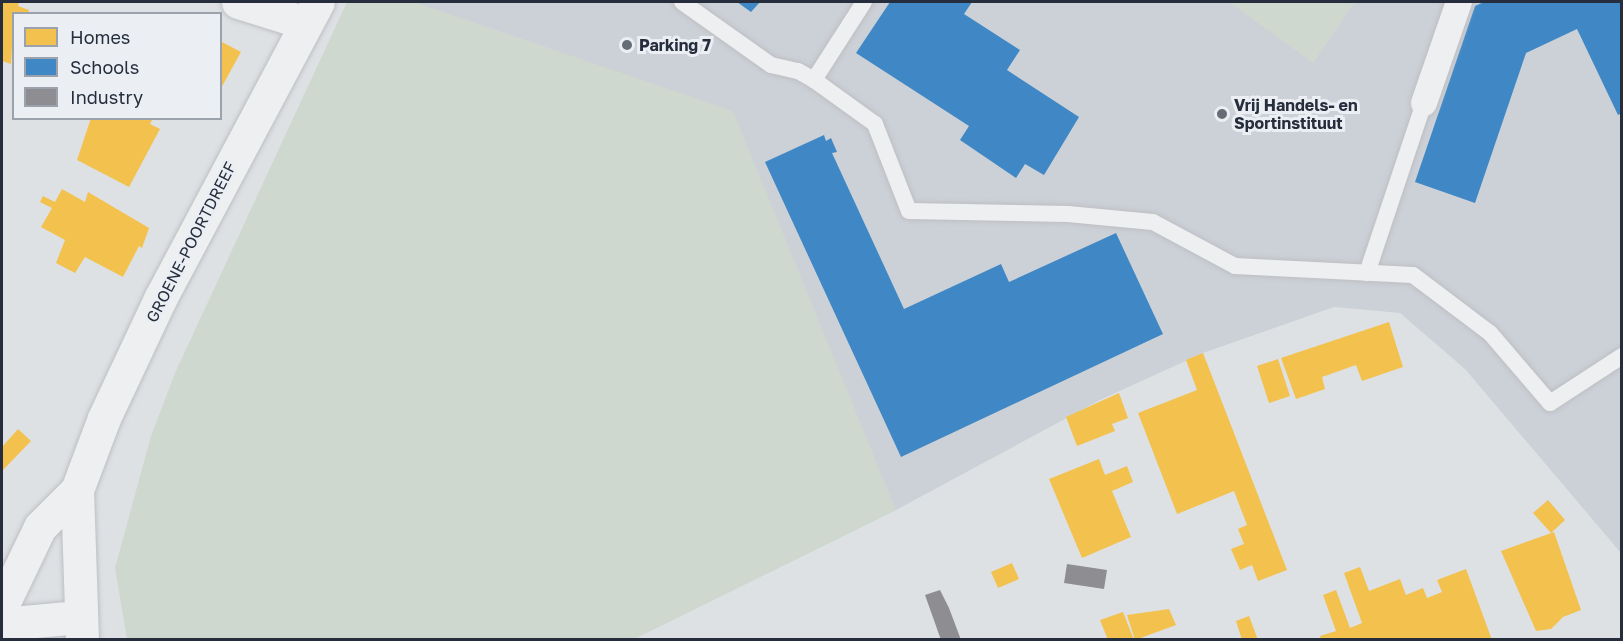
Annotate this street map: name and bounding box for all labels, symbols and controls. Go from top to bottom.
legend [12,12,222,120]
text: Homes [70,26,130,48]
place label: Parking 7 [639,35,711,55]
marker: Parking 7 [620,38,634,52]
text: Schools [70,56,139,78]
text: Industry [70,86,143,108]
place label: Vrij Handels- en Sportinstituut [1234,95,1358,133]
marker: Vrij Handels- en Sportinstituut [1215,107,1229,121]
street label: GROENE-POORTDREEF [142,158,240,326]

